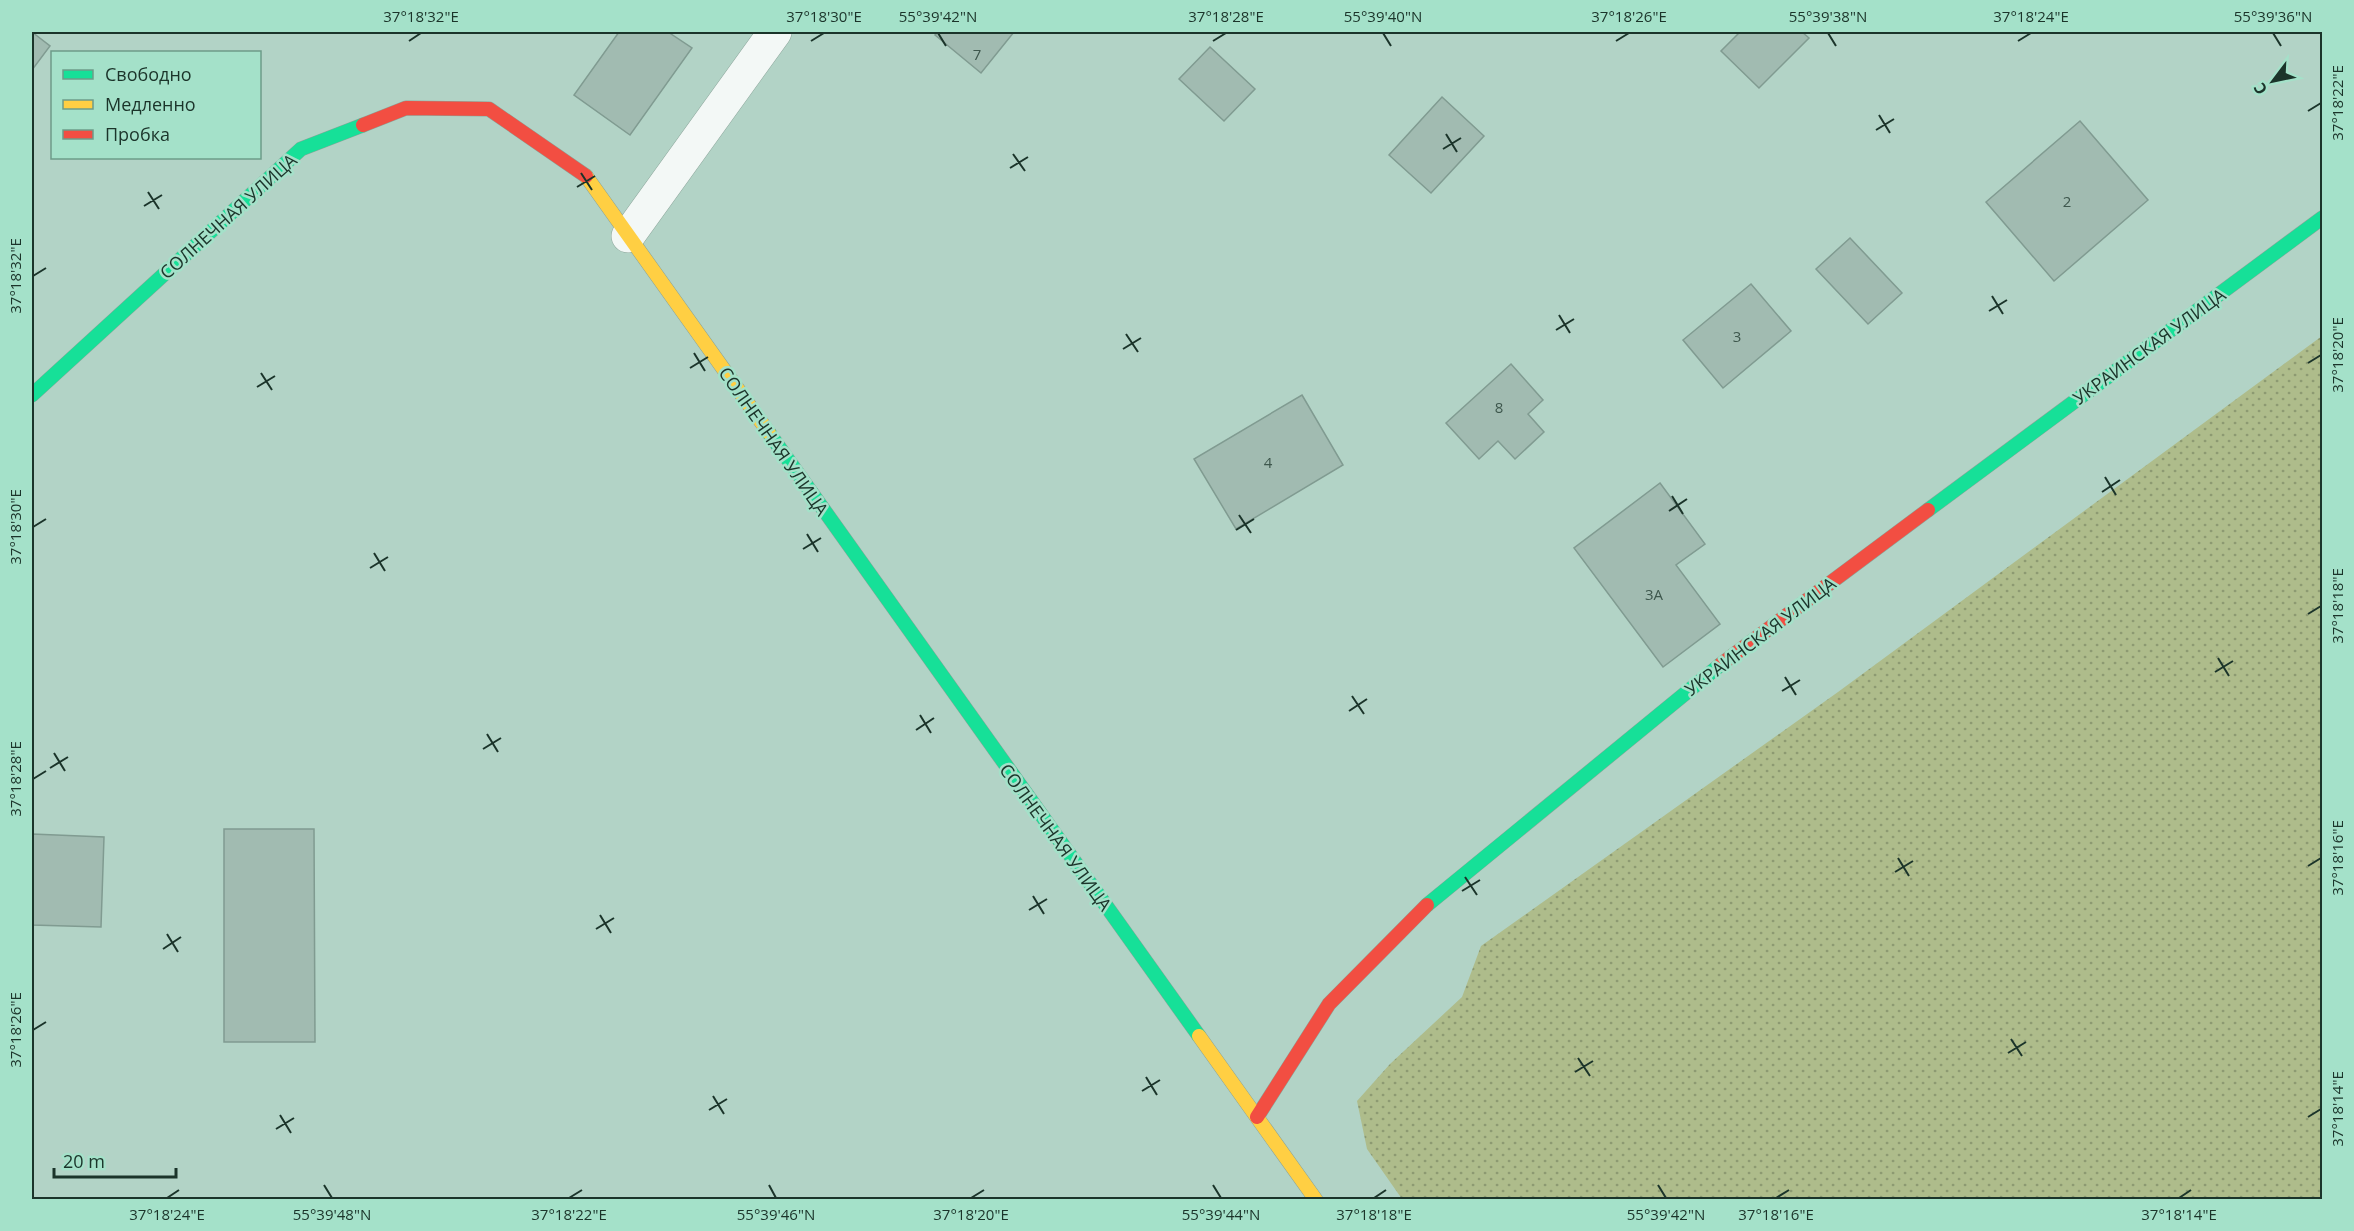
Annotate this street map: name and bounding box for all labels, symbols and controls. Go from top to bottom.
text: 37°18'32"E [383,6,459,26]
text: 37°18'30"E [786,6,862,26]
text: 55°39'42"N [899,6,977,26]
text: 37°18'28"E [1188,6,1264,26]
text: 55°39'40"N [1344,6,1422,26]
text: 37°18'26"E [1591,6,1667,26]
text: 55°39'38"N [1789,6,1867,26]
text: 37°18'24"E [1993,6,2069,26]
text: 55°39'36"N [2234,6,2312,26]
house number: 7 [973,44,981,64]
legend [51,51,261,159]
north arrow [2243,51,2303,111]
text: Свободно [105,62,192,86]
text: 37°18'22"E [2327,65,2347,141]
text: С [2248,79,2272,99]
text: Медленно [105,92,196,116]
text: Пробка [105,122,170,146]
street label: СОЛНЕЧНАЯ УЛИЦА [154,148,302,284]
house number: 2 [2063,191,2071,211]
text: 37°18'32"E [5,238,25,314]
street label: УКРАИНСКАЯ УЛИЦА [2068,282,2231,410]
text: 37°18'20"E [2327,317,2347,393]
house number: 3 [1733,326,1741,346]
street label: СОЛНЕЧНАЯ УЛИЦА [714,362,835,521]
house number: 8 [1495,397,1503,417]
house number: 4 [1264,452,1273,472]
text: 37°18'30"E [5,489,25,565]
text: 37°18'18"E [2327,568,2347,644]
street label: УКРАИНСКАЯ УЛИЦА [1680,571,1841,701]
house number: 3А [1645,584,1664,604]
text: 37°18'28"E [5,741,25,817]
street label: СОЛНЕЧНАЯ УЛИЦА [994,759,1118,916]
text: 37°18'16"E [2327,820,2347,896]
text: 37°18'26"E [5,992,25,1068]
text: 37°18'14"E [2327,1071,2347,1147]
scale bar [54,1141,176,1179]
text: 20 m [63,1149,105,1173]
text: 37°18'24"E [129,1204,205,1224]
text: 55°39'48"N [293,1204,371,1224]
text: 37°18'22"E [531,1204,607,1224]
text: 55°39'46"N [737,1204,815,1224]
text: 37°18'20"E [933,1204,1009,1224]
text: 55°39'44"N [1182,1204,1260,1224]
text: 37°18'18"E [1336,1204,1412,1224]
text: 55°39'42"N [1627,1204,1705,1224]
text: 37°18'16"E [1738,1204,1814,1224]
text: 37°18'14"E [2141,1204,2217,1224]

